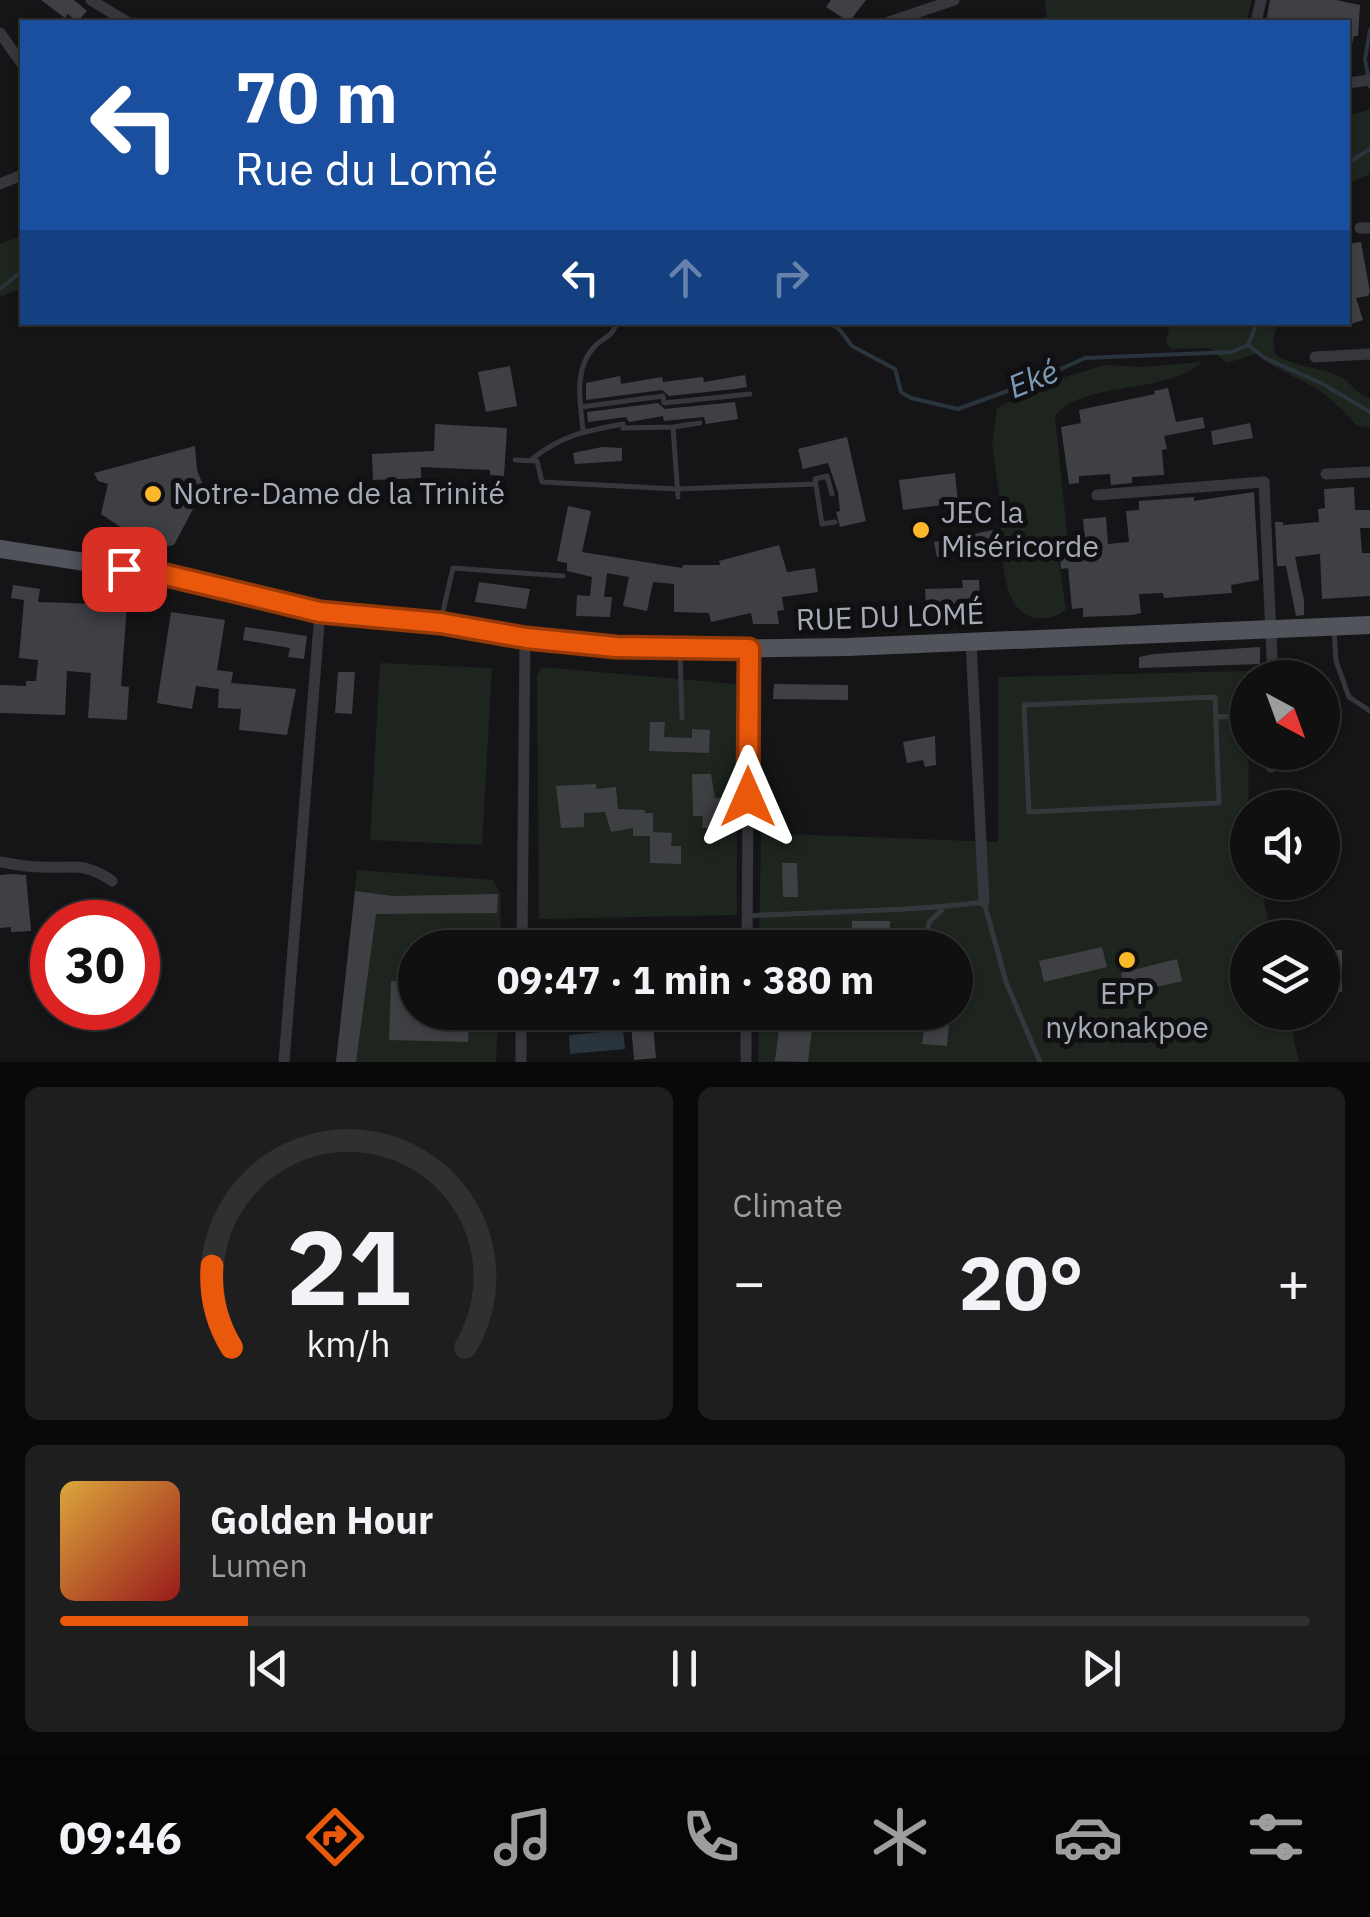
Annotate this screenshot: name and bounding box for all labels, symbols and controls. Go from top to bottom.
text: 70 m [235,51,398,142]
icon: left [70,60,200,190]
text: Rue du Lomé [235,139,498,197]
icon: left [553,250,608,305]
icon: ahead [658,250,713,305]
icon: right [763,250,818,305]
water label: Eké [1001,349,1064,407]
place label: Notre-Dame de la Trinité [173,473,505,512]
marker: Notre-Dame de la Trinité [142,483,164,505]
place label: JEC la Miséricorde [941,492,1099,565]
marker: JEC la Miséricorde [910,519,932,541]
pin [82,527,167,612]
icon: arrive [97,542,152,597]
street label: RUE DU LOMÉ [795,593,985,638]
north arrow [1230,660,1340,770]
map controls [1230,660,1340,1030]
position arrow [696,745,800,849]
button: sound [1230,790,1340,900]
speed limit sign: 30 [30,900,160,1030]
button: layers [1230,920,1340,1030]
marker: EPP nykonakpoe [1116,949,1138,971]
text: 09:47 · 1 min · 380 m [497,955,874,1004]
place label: EPP nykonakpoe [1045,973,1209,1046]
text: Climate [733,1184,843,1226]
text: 21 [286,1198,411,1334]
text: 20° [959,1233,1084,1331]
text: − [733,1246,766,1317]
text: + [1277,1246,1310,1317]
text: km/h [307,1320,391,1367]
text: Golden Hour [210,1495,433,1544]
text: Lumen [210,1544,308,1586]
icon: previous [241,1641,296,1696]
icon: pause [657,1641,712,1696]
icon: next [1074,1641,1129,1696]
icon: directions [300,1802,370,1872]
icon: music [488,1802,558,1872]
icon: phone [676,1802,746,1872]
icon: climate [865,1802,935,1872]
icon: car [1053,1802,1123,1872]
icon: filters [1241,1802,1311,1872]
text: 09:46 [59,1808,182,1866]

